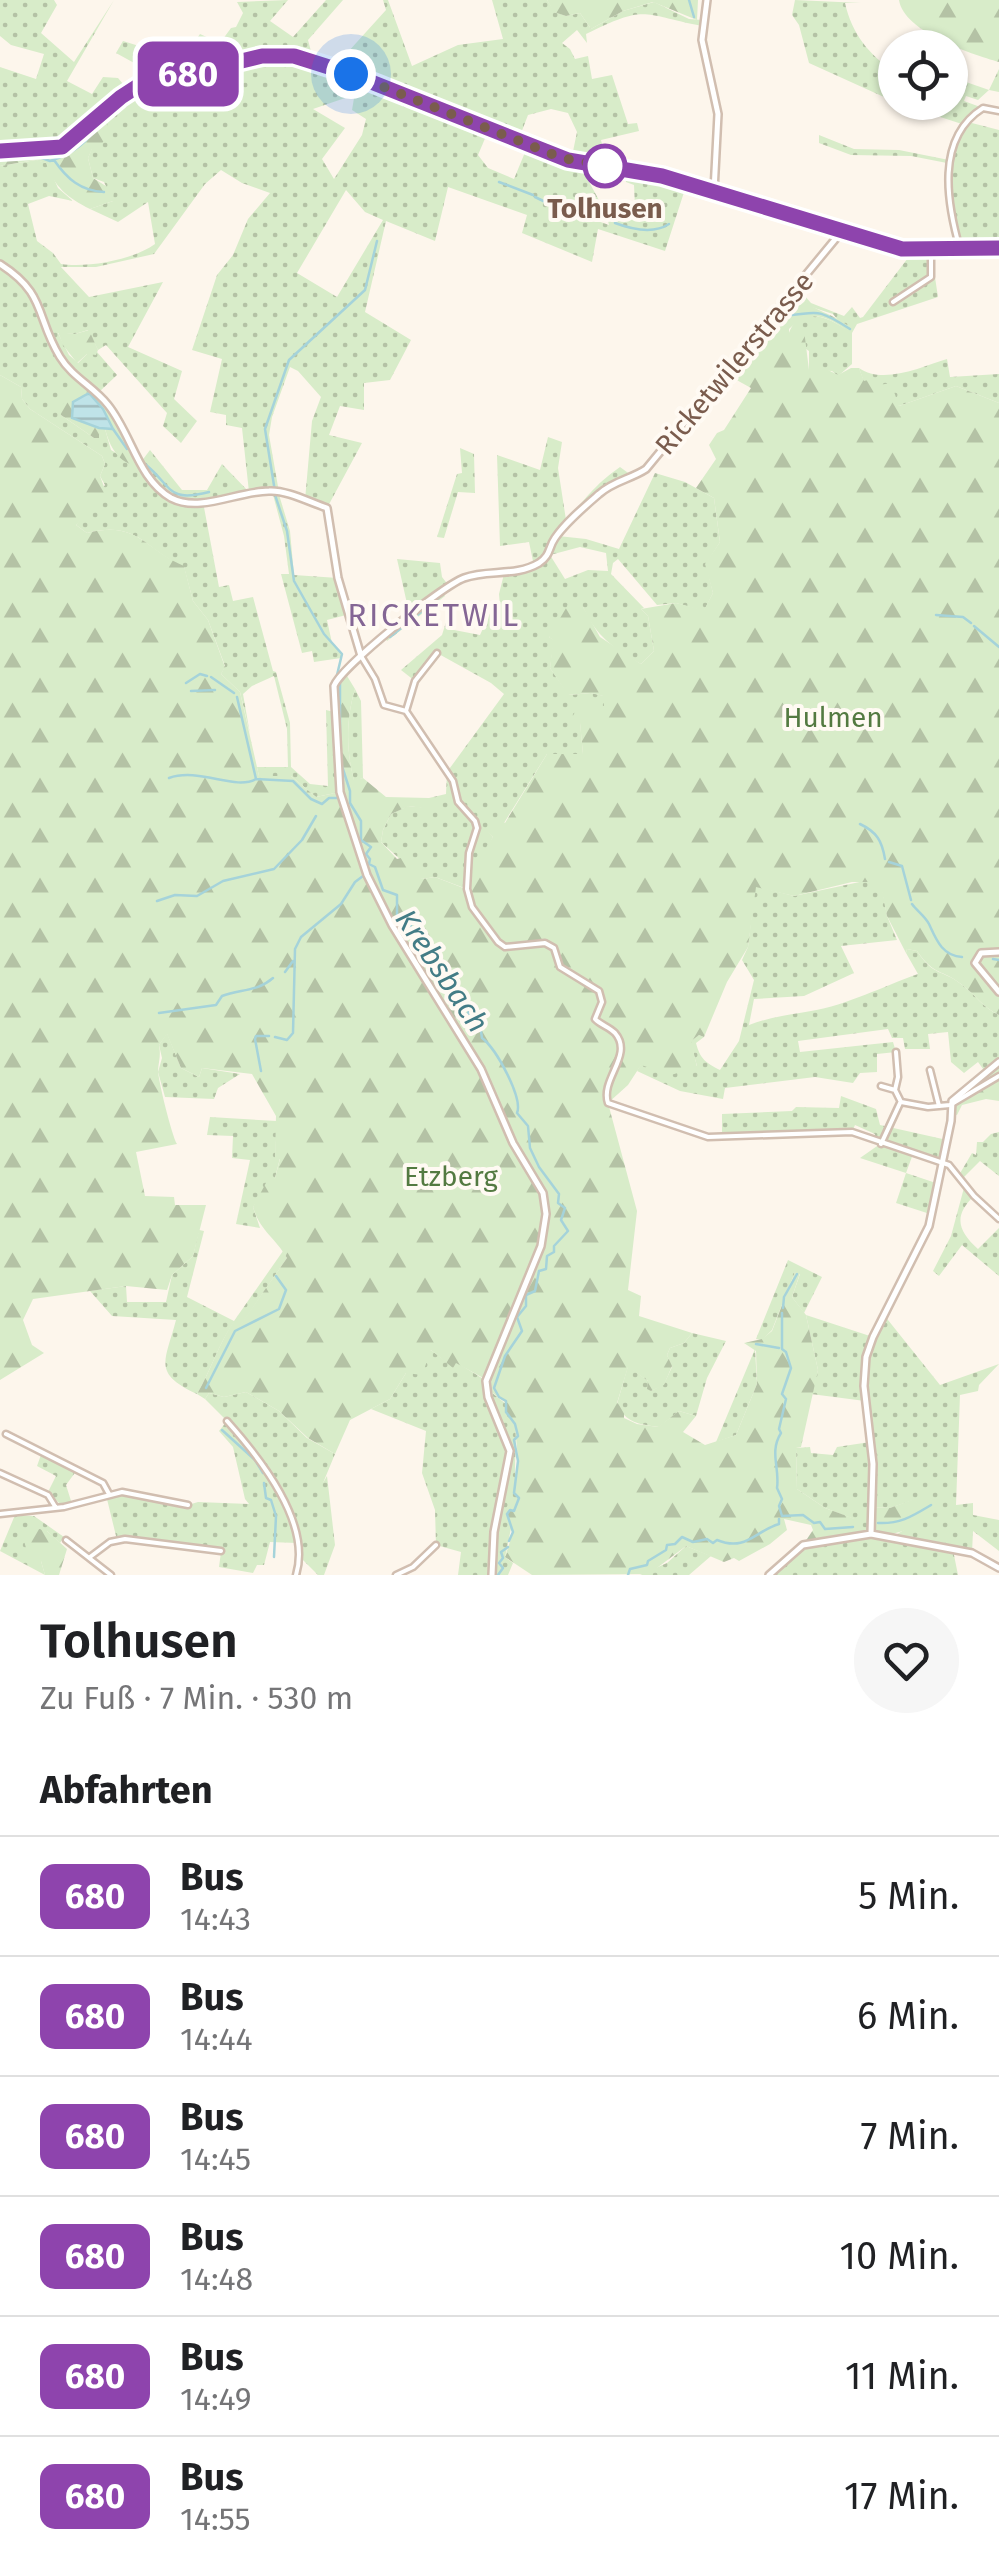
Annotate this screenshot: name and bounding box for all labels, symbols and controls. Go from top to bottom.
map controls [878,30,968,120]
button: locate [878,30,968,120]
line badge: 680 [130,42,246,106]
your location [326,49,376,99]
text: 680 [158,53,218,95]
marker: Tolhusen [584,145,626,187]
place label: Tolhusen [547,192,663,225]
street label: Ricketwilerstrasse [648,265,820,461]
district label: RICKETWIL [347,596,521,634]
park label: Hulmen [783,701,883,734]
water label: Krebsbach [388,903,496,1039]
park label: Etzberg [404,1160,498,1193]
button: heart [854,1608,959,1713]
text: Tolhusen [40,1612,238,1670]
text: Zu Fuß · 7 Min. · 530 m [40,1679,353,1717]
text: Abfahrten [40,1767,213,1813]
text: Bus [180,1854,244,1900]
text: 5 Min. [858,1873,959,1919]
text: 680 [65,1875,125,1917]
text: 14:43 [180,1900,251,1938]
text: Bus [180,1974,244,2020]
text: 6 Min. [857,1993,959,2039]
text: 680 [65,1995,125,2037]
text: 14:44 [180,2020,252,2058]
text: Bus [180,2094,244,2140]
text: 7 Min. [860,2113,959,2159]
text: 680 [65,2115,125,2157]
text: 14:45 [180,2140,251,2178]
text: Bus [180,2214,244,2260]
text: 10 Min. [840,2233,959,2279]
text: 680 [65,2235,125,2277]
text: 14:48 [180,2260,253,2298]
text: Bus [180,2334,244,2380]
text: 11 Min. [845,2353,959,2399]
text: 680 [65,2355,125,2397]
text: 14:49 [180,2380,252,2418]
text: Bus [180,2454,244,2500]
text: 17 Min. [844,2473,959,2519]
text: 680 [65,2475,125,2517]
text: 14:55 [180,2500,251,2538]

